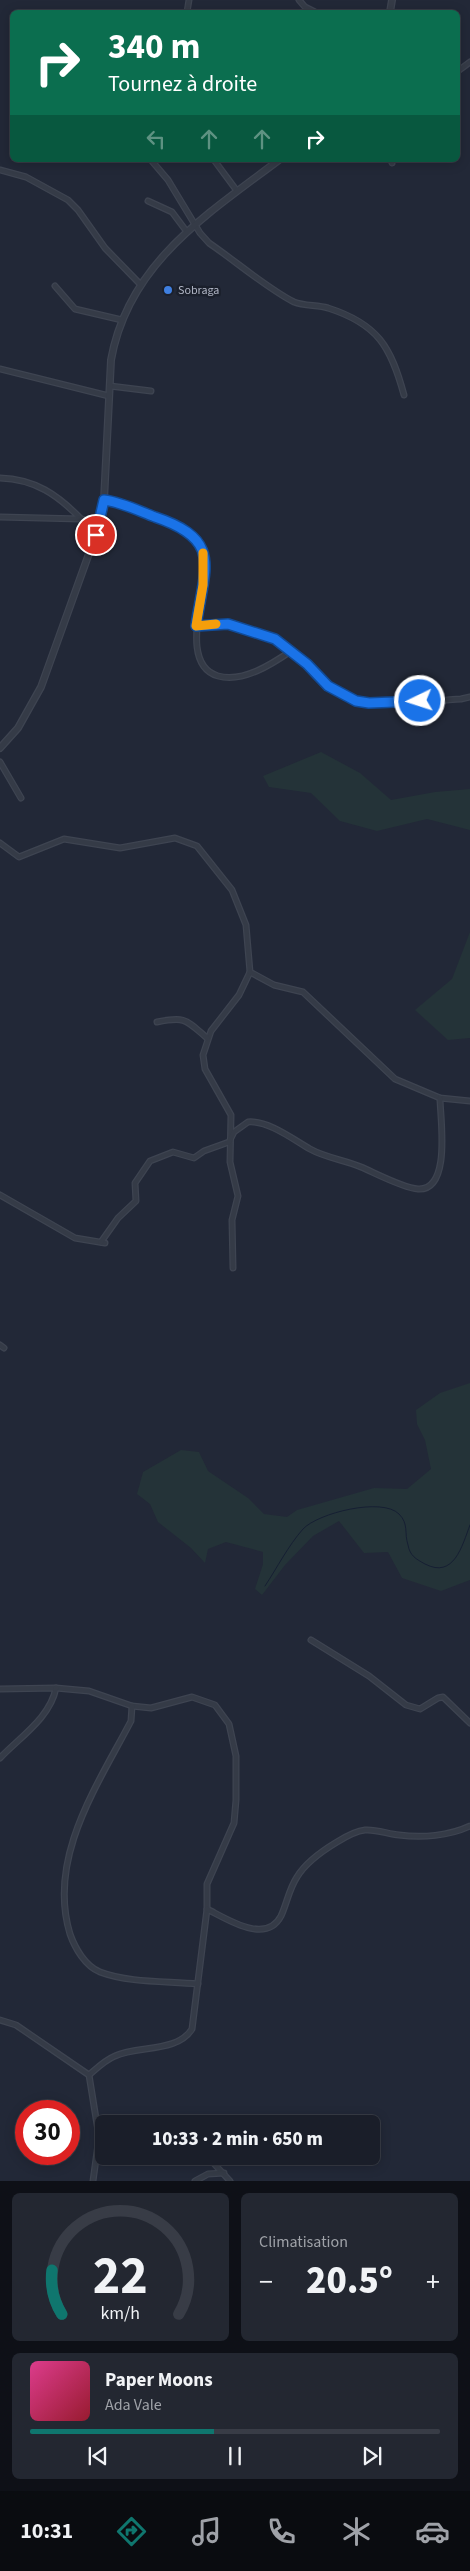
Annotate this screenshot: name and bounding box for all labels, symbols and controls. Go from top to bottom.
text: 340 m [108,22,200,72]
icon: right [25,30,90,95]
text: Tournez à droite [108,68,257,100]
icon: left [142,125,170,153]
icon: ahead [195,125,223,153]
icon: ahead [248,125,276,153]
icon: right [301,125,329,153]
place label: Sobraga [178,282,219,299]
marker: Sobraga [162,284,174,296]
pin [75,514,117,556]
icon: arrive [82,521,110,549]
position arrow [393,674,445,726]
speed limit sign: 30 [15,2100,80,2165]
text: 10:33 · 2 min · 650 m [152,2126,323,2153]
text: Climatisation [259,2231,348,2253]
text: 22 [93,2240,148,2314]
text: 20.5° [306,2254,393,2308]
text: − [259,2262,273,2302]
text: + [426,2262,440,2302]
text: km/h [101,2301,140,2326]
text: Paper Moons [105,2367,213,2394]
text: Ada Vale [105,2394,162,2416]
icon: previous [84,2442,112,2470]
icon: pause [221,2442,249,2470]
icon: next [358,2442,386,2470]
icon: directions [114,2514,149,2549]
icon: music [189,2514,224,2549]
icon: phone [264,2514,299,2549]
icon: climate [339,2514,374,2549]
icon: car [415,2514,450,2549]
text: 10:31 [20,2515,73,2547]

